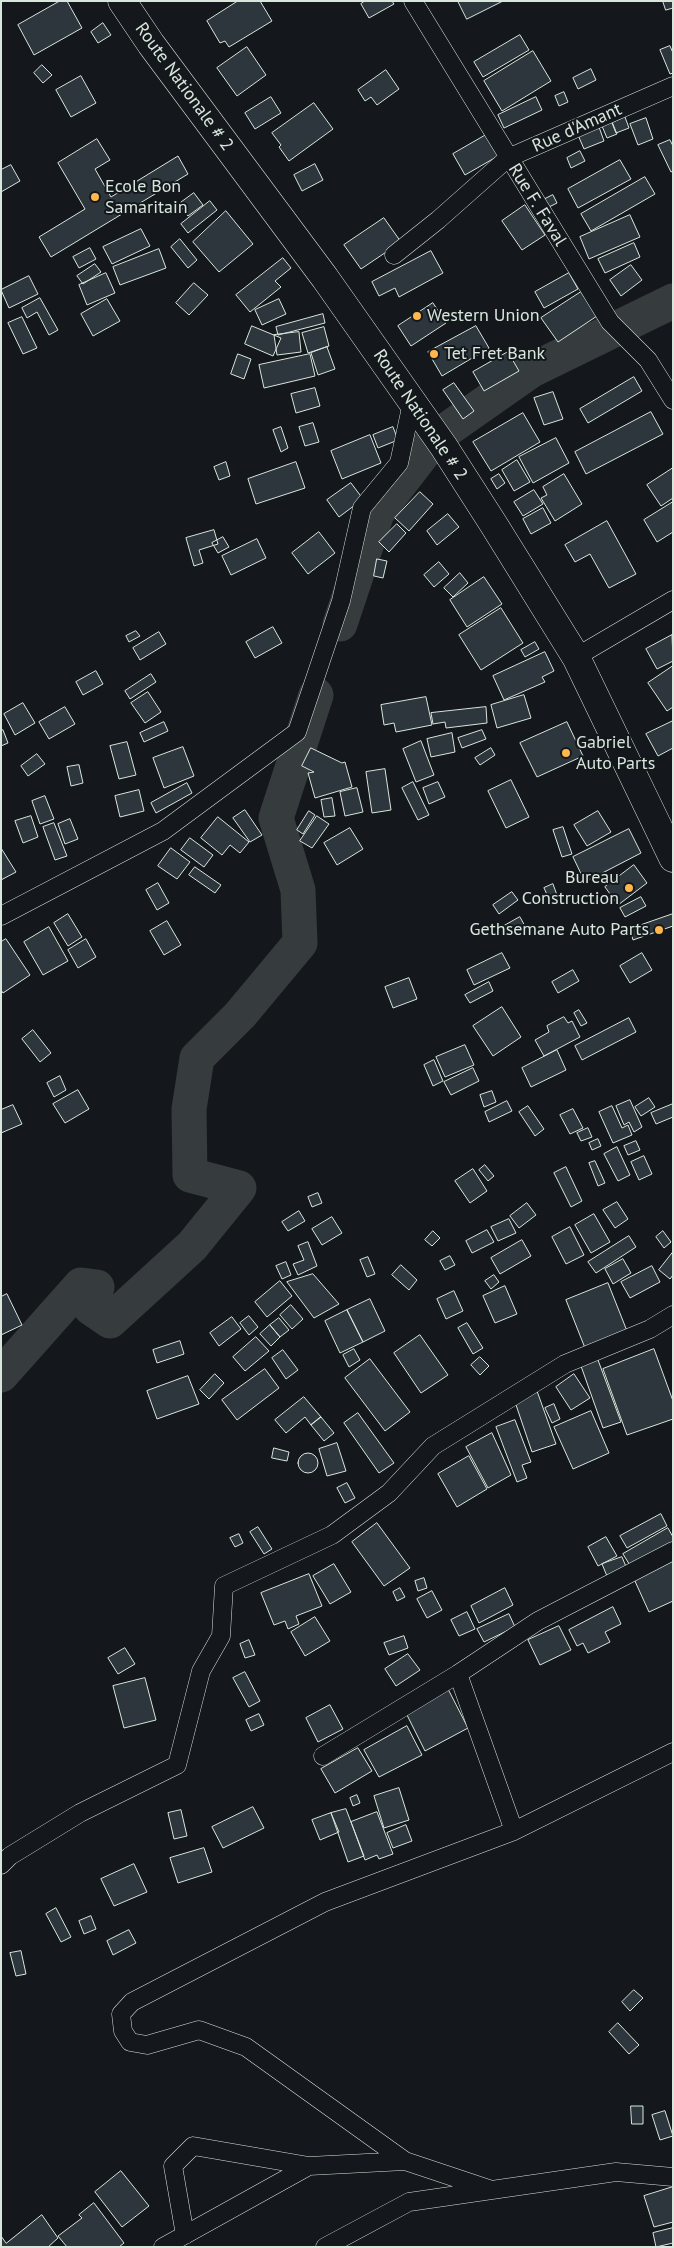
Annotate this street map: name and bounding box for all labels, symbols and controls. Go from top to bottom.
street label: Route Nationale # 2 [130,19,238,155]
street label: Rue d'Amant [529,99,625,157]
street label: Rue F. Faval [503,160,571,250]
place label: Ecole Bon Samaritain [105,176,188,218]
marker: Ecole Bon Samaritain [89,191,101,203]
place label: Western Union [427,305,540,327]
marker: Western Union [411,310,423,322]
place label: Tet Fret Bank [444,343,545,365]
street label: Route Nationale # 2 [368,346,472,484]
marker: Tet Fret Bank [428,348,440,360]
place label: Gabriel Auto Parts [576,732,655,774]
marker: Gabriel Auto Parts [560,747,572,759]
place label: Bureau Construction [522,867,619,910]
marker: Bureau Construction [623,882,635,894]
place label: Gethsemane Auto Parts [470,919,649,941]
marker: Gethsemane Auto Parts [653,924,665,936]

